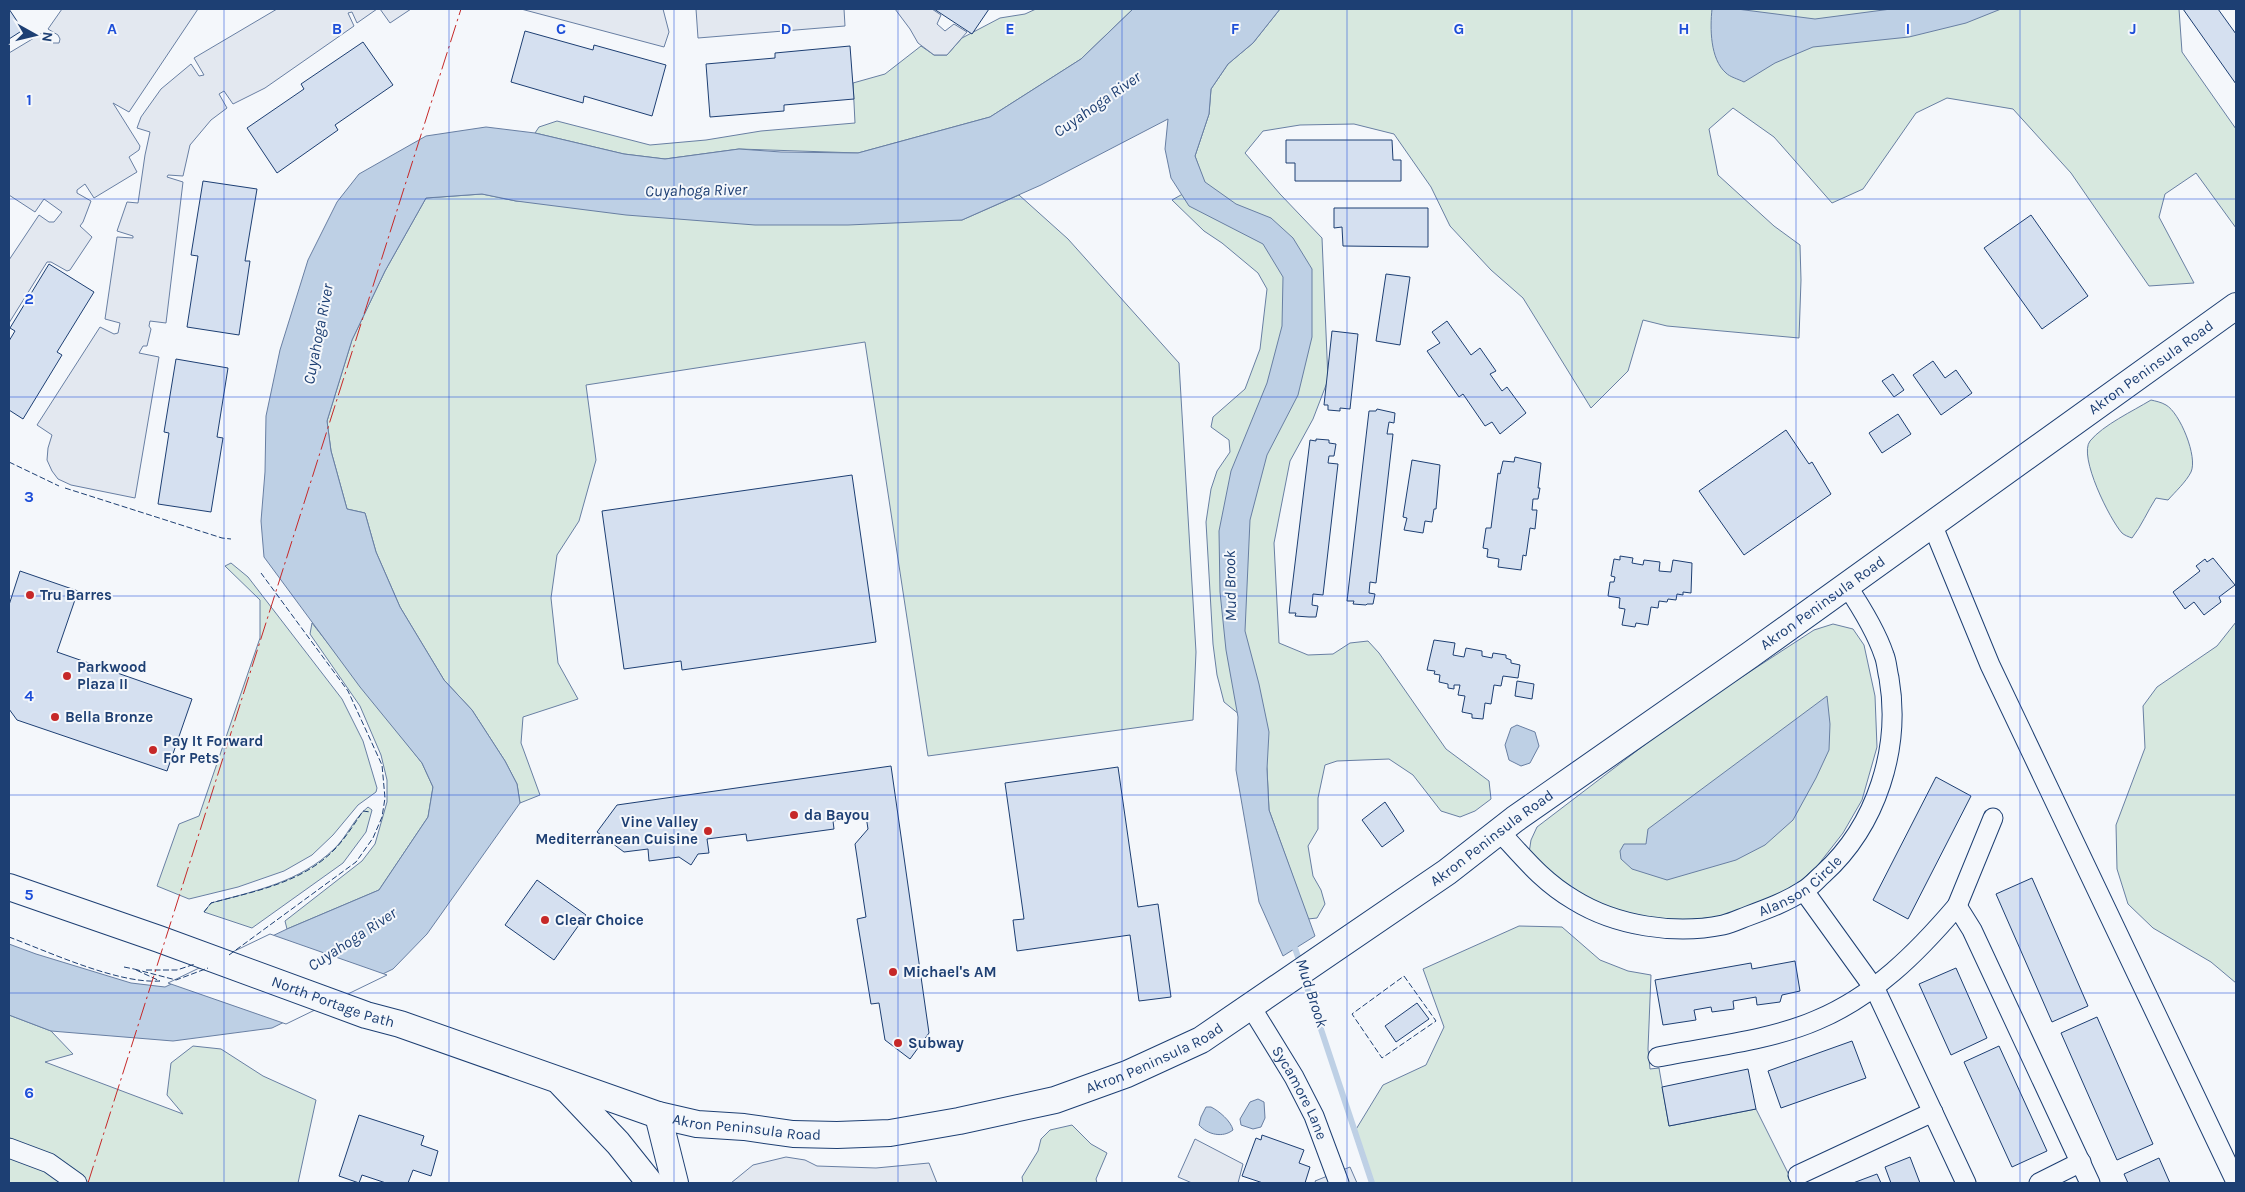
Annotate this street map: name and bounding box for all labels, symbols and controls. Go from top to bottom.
north arrow [10,10,60,60]
text: A [107,19,117,38]
text: B [332,19,342,38]
text: C [556,19,566,38]
text: D [781,19,792,38]
text: E [1005,19,1015,38]
text: F [1231,19,1240,38]
text: G [1454,19,1464,38]
text: H [1678,19,1690,38]
text: I [1906,19,1910,38]
text: J [2129,19,2137,38]
text: N [38,31,56,43]
water label: Cuyahoga River [1050,67,1145,141]
text: 1 [26,90,32,109]
water label: Cuyahoga River [645,180,748,200]
water label: Cuyahoga River [299,282,337,386]
text: 2 [24,289,34,308]
street label: Akron Peninsula Road [2085,316,2217,418]
text: 3 [24,487,34,506]
water label: Mud Brook [1220,549,1240,622]
street label: Akron Peninsula Road [1757,552,1889,654]
place label: Tru Barres [40,586,112,604]
marker: Tru Barres [24,589,36,601]
place label: Parkwood Plaza II [77,658,147,693]
marker: Parkwood Plaza II [61,670,73,682]
text: 4 [24,686,34,705]
place label: Bella Bronze [65,708,153,726]
marker: Bella Bronze [49,711,61,723]
place label: Pay It Forward For Pets [163,732,263,767]
marker: Pay It Forward For Pets [147,744,159,756]
street label: Akron Peninsula Road [1427,786,1557,890]
place label: da Bayou [804,806,870,824]
marker: da Bayou [788,809,800,821]
place label: Vine Valley Mediterranean Cuisine [535,813,698,848]
marker: Vine Valley Mediterranean Cuisine [702,825,714,837]
street label: Alanson Circle [1756,852,1846,920]
text: 5 [24,885,34,904]
water label: Cuyahoga River [304,903,400,975]
place label: Clear Choice [555,911,644,929]
marker: Clear Choice [539,914,551,926]
water label: Mud Brook [1292,956,1332,1031]
place label: Michael's AM [903,963,997,981]
marker: Michael's AM [887,966,899,978]
street label: North Portage Path [269,972,397,1031]
street label: Akron Peninsula Road [1083,1019,1227,1097]
place label: Subway [908,1034,964,1052]
marker: Subway [892,1037,904,1049]
street label: Sycamore Lane [1268,1043,1331,1142]
text: 6 [24,1083,34,1102]
street label: Akron Peninsula Road [671,1110,821,1144]

